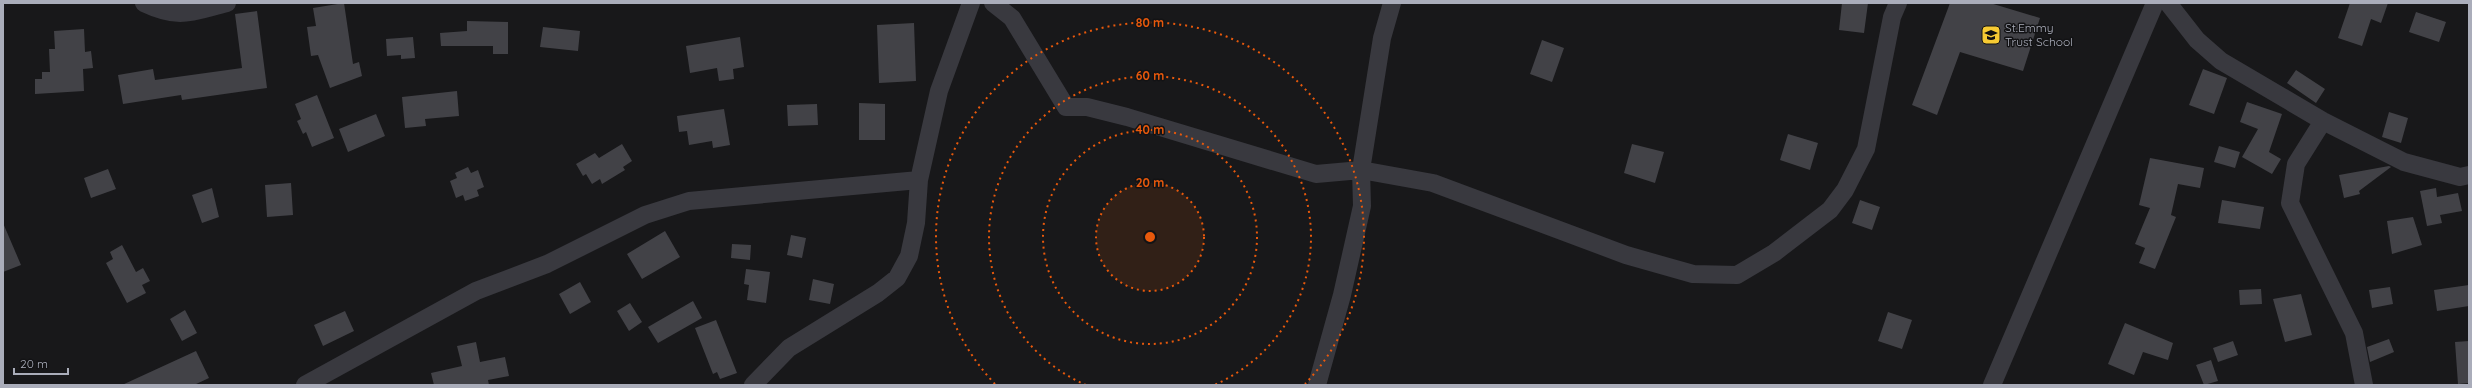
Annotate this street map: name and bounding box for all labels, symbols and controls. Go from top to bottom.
text: 80 m [1136,15,1164,30]
place label: St.Emmy Trust School [2005,20,2073,49]
school or university icon: St.Emmy Trust School [1980,24,2002,46]
text: 60 m [1136,68,1164,83]
text: 40 m [1136,122,1164,137]
text: 20 m [1136,175,1164,190]
centre of rings [1143,230,1157,244]
scale bar [14,350,68,376]
text: 20 m [20,356,48,371]

